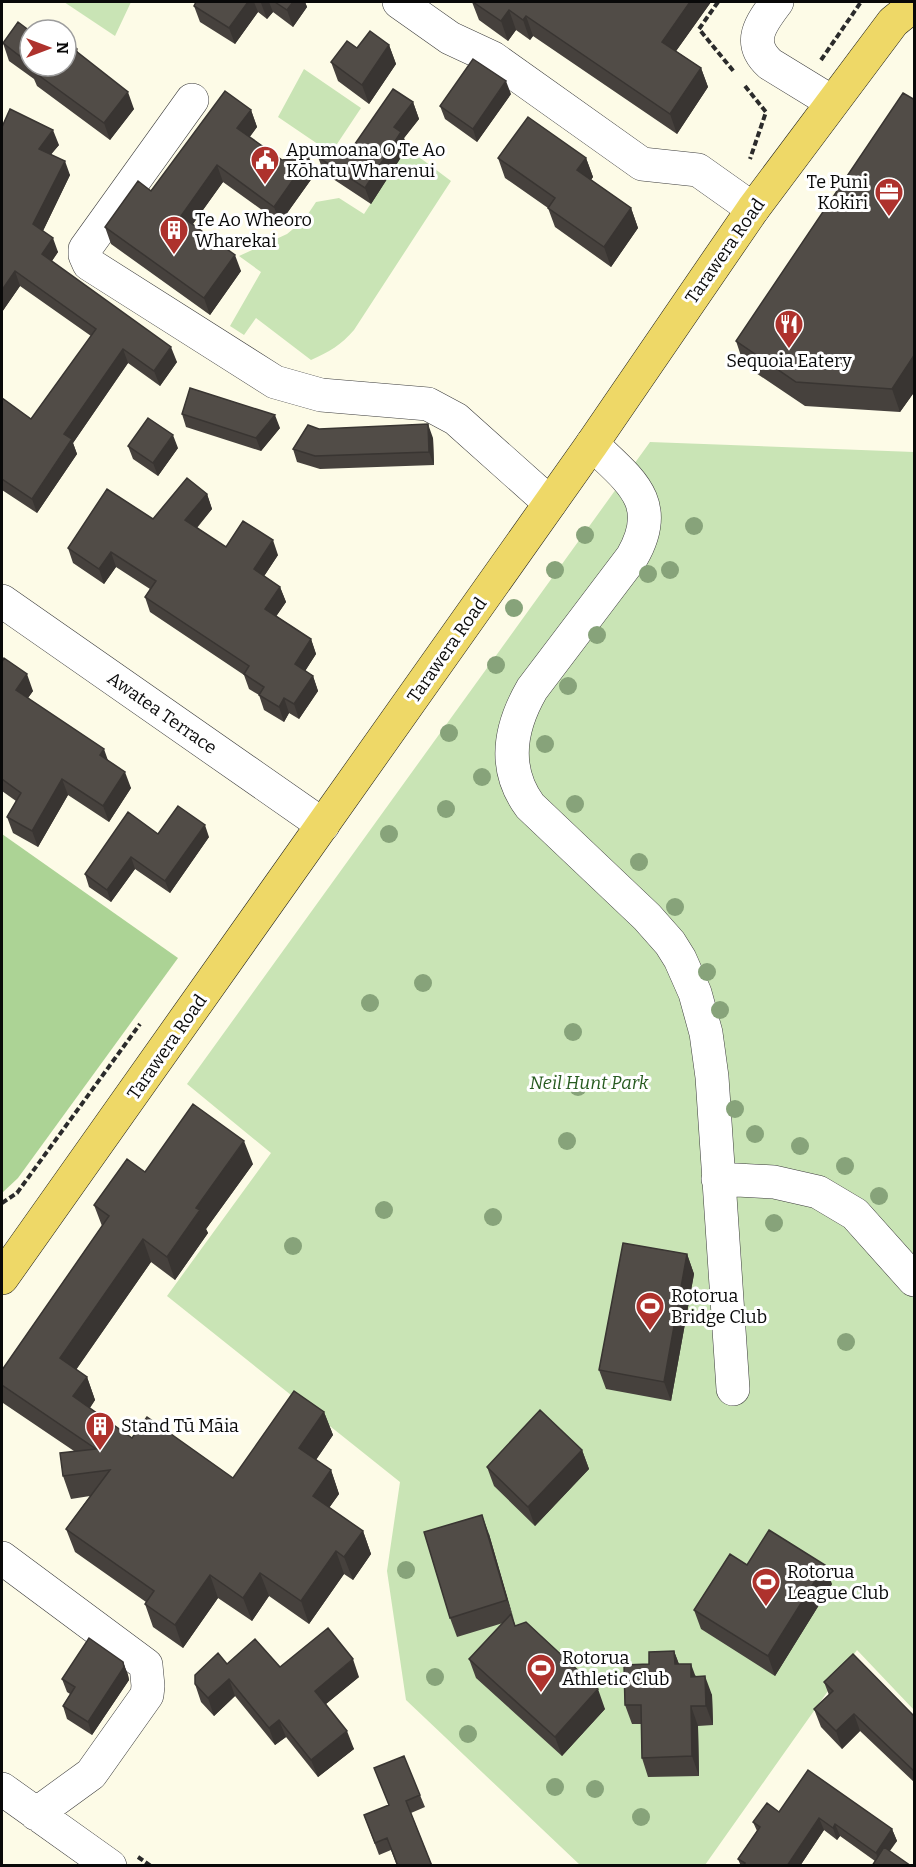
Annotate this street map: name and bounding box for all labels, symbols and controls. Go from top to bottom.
north arrow [18,18,78,78]
text: N [53,42,72,54]
place label: Apumoana O Te Ao Kōhatu Wharenui [286,139,445,182]
public building icon: Apumoana O Te Ao Kōhatu Wharenui [249,144,281,186]
place label: Te Puni Kokiri [807,171,868,214]
office icon: Te Puni Kokiri [873,176,905,218]
street label: Tarawera Road [681,194,770,308]
place label: Te Ao Wheoro Wharekai [195,209,312,252]
building icon: Te Ao Wheoro Wharekai [158,214,190,256]
restaurant icon: Sequoia Eatery [773,308,805,350]
place label: Sequoia Eatery [726,350,852,372]
street label: Tarawera Road [403,593,492,707]
street label: Awatea Terrace [103,667,221,759]
street label: Tarawera Road [123,990,212,1104]
park label: Neil Hunt Park [529,1072,649,1094]
place label: Rotorua Bridge Club [671,1285,767,1328]
sports icon: Rotorua Bridge Club [634,1290,666,1332]
building icon: Stand Tū Māia [84,1410,116,1452]
place label: Stand Tū Māia [121,1415,239,1437]
place label: Rotorua League Club [787,1561,889,1604]
sports icon: Rotorua League Club [750,1566,782,1608]
place label: Rotorua Athletic Club [562,1647,669,1690]
sports icon: Rotorua Athletic Club [525,1652,557,1694]

